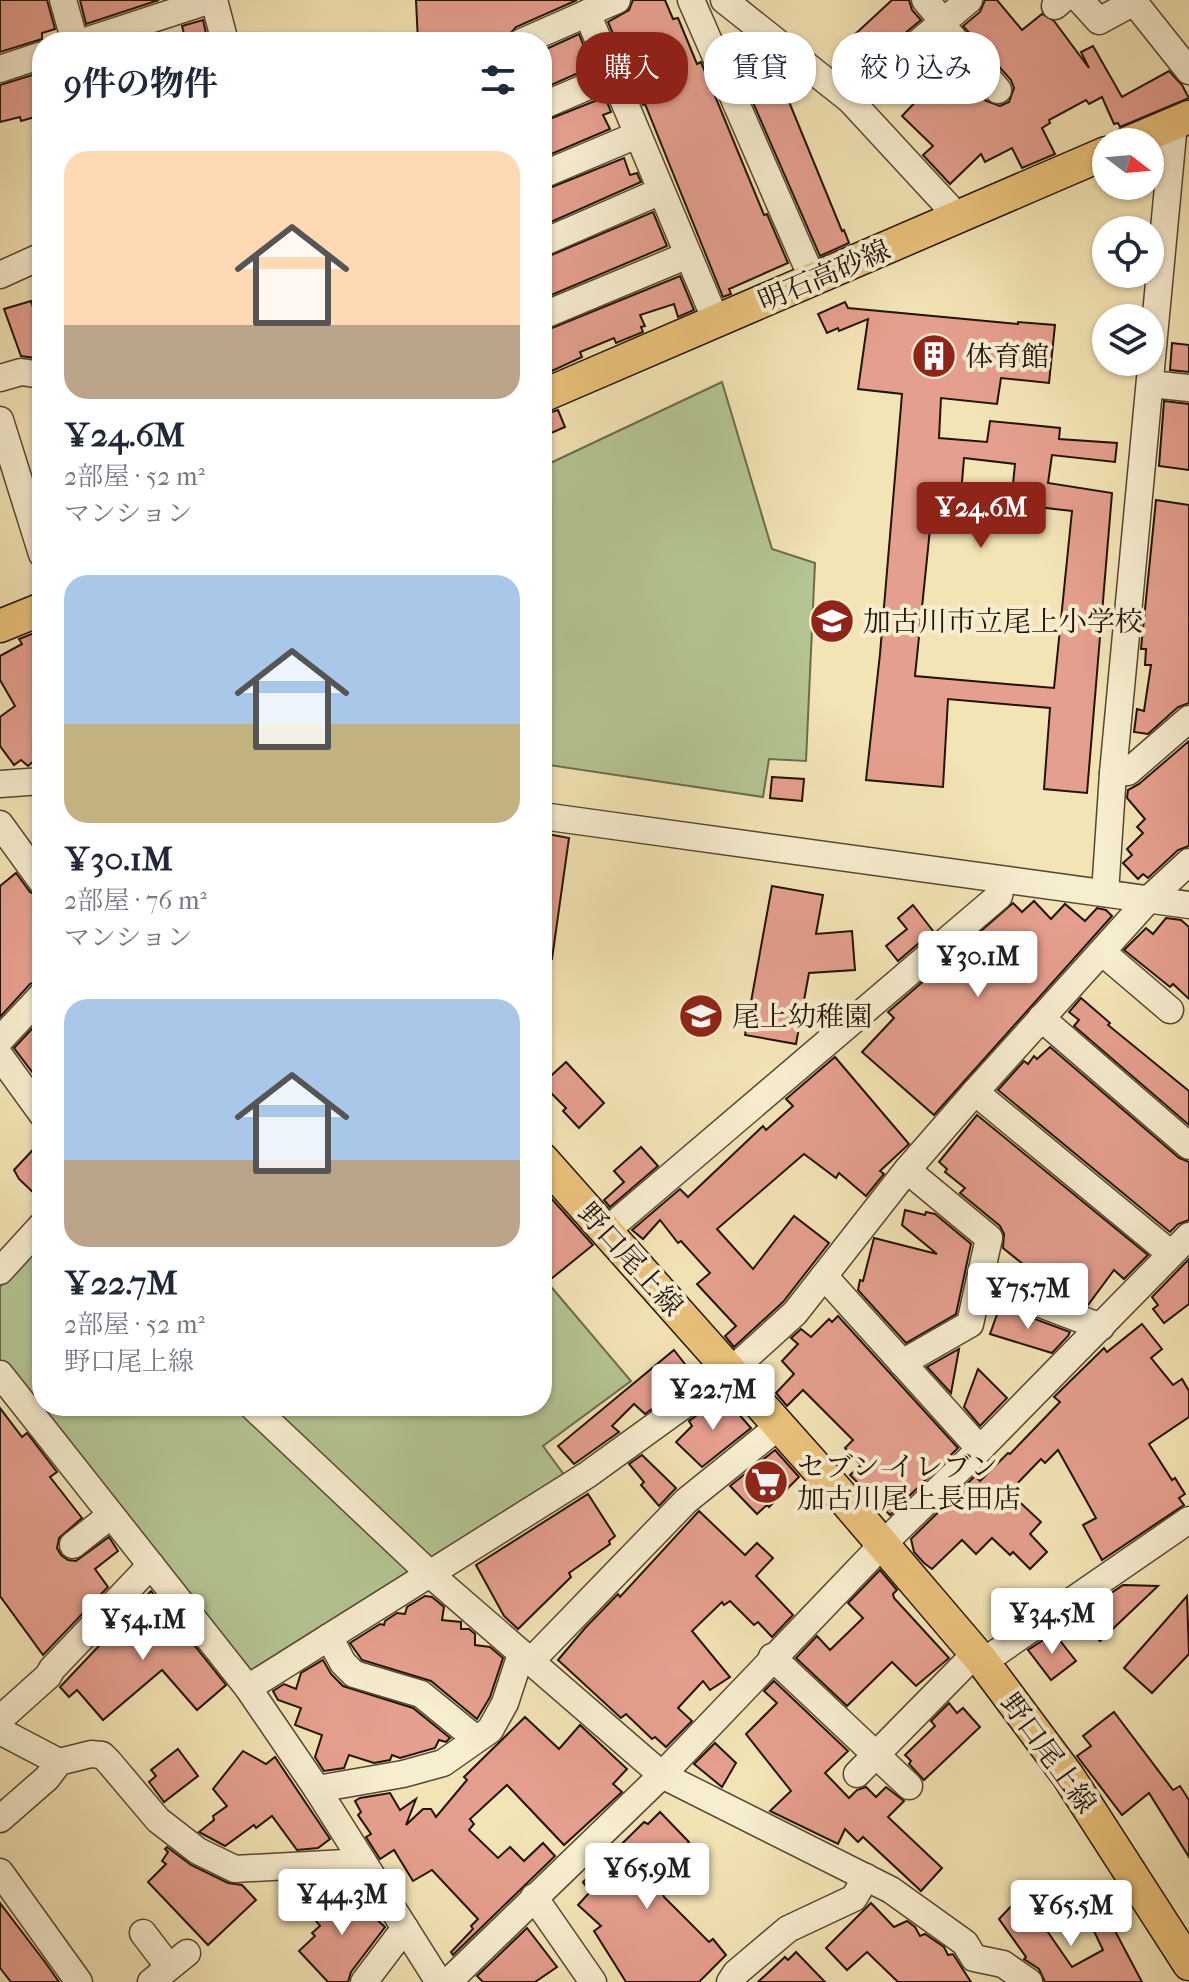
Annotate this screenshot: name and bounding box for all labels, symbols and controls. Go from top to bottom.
chip: 購入 [576,32,688,104]
chip: 賃貸 [704,32,816,104]
chip: 絞り込み [832,32,1000,104]
icon: filters [476,58,520,102]
text: 9件の物件 [64,64,218,104]
north arrow [1092,128,1164,200]
map controls [1092,128,1164,376]
icon: home [220,203,364,347]
button: locate [1092,216,1164,288]
street label: 明石高砂線 [753,233,895,318]
button: layers [1092,304,1164,376]
building icon: 体育館 [910,332,958,380]
place label: 体育館 [965,340,1049,373]
text: ¥24.6M [64,415,185,455]
text: 2部屋 · 52 m² [64,461,205,492]
pin: ¥24.6M [916,482,1046,550]
text: ¥24.6M [935,492,1027,523]
text: マンション [64,498,193,529]
school or university icon: 加古川市立尾上小学校 [808,597,856,645]
place label: 加古川市立尾上小学校 [863,605,1143,638]
icon: home [220,627,364,771]
text: ¥30.1M [64,839,173,879]
text: 2部屋 · 76 m² [64,885,207,916]
text: マンション [64,922,193,953]
pin: ¥30.1M [913,931,1043,999]
text: ¥30.1M [936,941,1020,972]
school or university icon: 尾上幼稚園 [677,992,725,1040]
place label: 尾上幼稚園 [732,1000,872,1033]
icon: home [220,1051,364,1195]
street label: 野口尾上線 [572,1196,690,1322]
text: ¥22.7M [64,1263,178,1303]
pin: ¥75.7M [963,1263,1093,1331]
text: ¥75.7M [986,1273,1070,1304]
text: 2部屋 · 52 m² [64,1309,205,1340]
text: 野口尾上線 [64,1346,194,1377]
pin: ¥22.7M [648,1364,778,1432]
text: ¥22.7M [670,1374,756,1405]
place label: セブン-イレブン 加古川尾上長田店 [797,1450,1021,1515]
supermarket icon: セブン-イレブン 加古川尾上長田店 [742,1458,790,1506]
pin: ¥34.5M [987,1588,1117,1656]
pin: ¥54.1M [78,1594,208,1662]
text: ¥34.5M [1009,1598,1095,1629]
text: ¥54.1M [100,1604,186,1635]
street label: 野口尾上線 [994,1687,1103,1820]
pin: ¥65.9M [582,1843,712,1911]
text: ¥65.9M [603,1853,691,1884]
pin: ¥44.3M [277,1869,407,1937]
text: ¥44.3M [296,1879,388,1910]
pin: ¥65.5M [1006,1880,1136,1948]
text: ¥65.5M [1029,1890,1113,1921]

